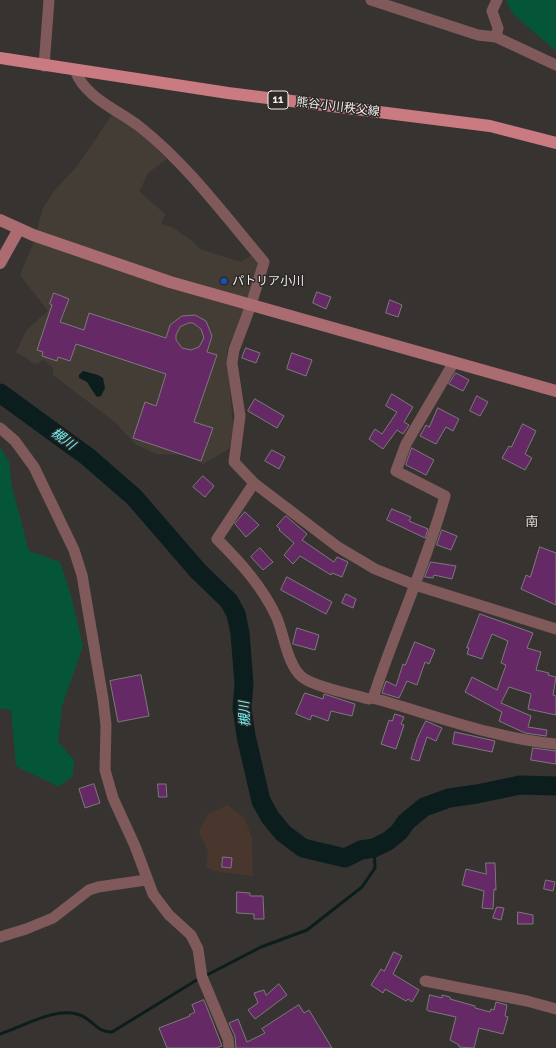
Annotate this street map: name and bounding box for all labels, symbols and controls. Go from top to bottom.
road number: 11 [268,91,288,109]
street label: 熊谷小川秩父線 [295,95,381,119]
place label: パトリア小川 [232,274,304,288]
marker: パトリア小川 [219,276,229,286]
water label: 槻川 [48,425,78,453]
district label: 南 [526,514,538,530]
water label: 槻川 [237,701,253,727]

